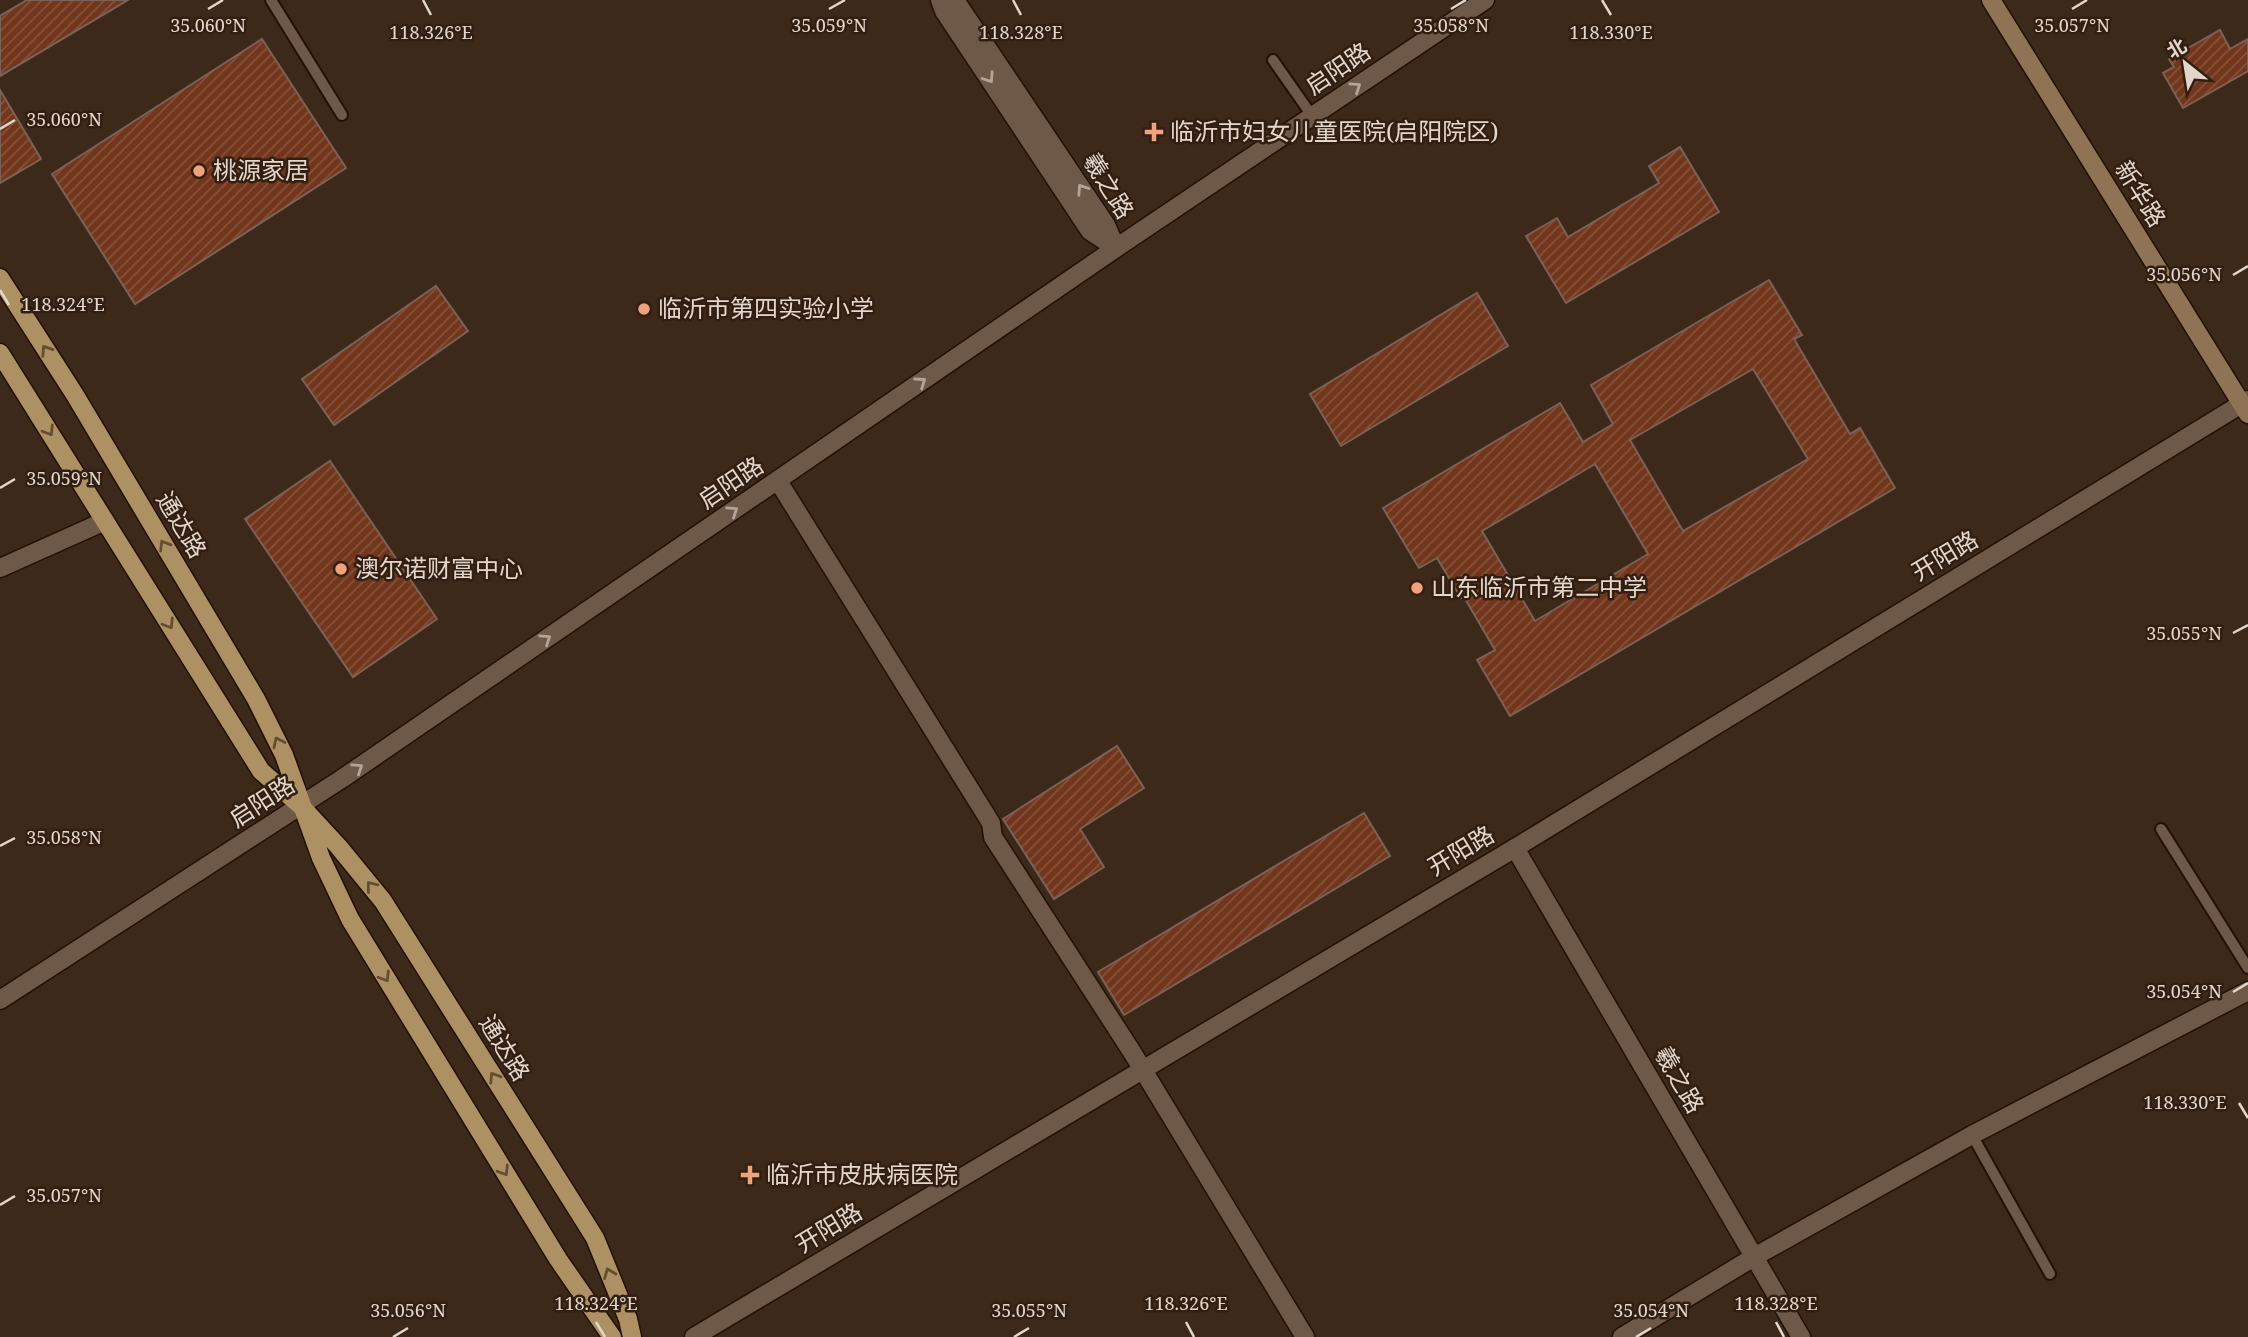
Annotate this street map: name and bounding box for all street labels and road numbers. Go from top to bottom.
street label: 启阳路 [1298,34,1376,102]
street label: 羲之路 [1076,146,1142,224]
street label: 新华路 [2108,154,2174,232]
street label: 启阳路 [691,448,769,516]
street label: 通达路 [150,485,215,564]
street label: 开阳路 [1905,522,1984,587]
street label: 启阳路 [222,767,300,834]
street label: 开阳路 [1421,817,1500,882]
street label: 通达路 [472,1008,538,1086]
street label: 羲之路 [1648,1040,1713,1119]
street label: 开阳路 [789,1194,868,1259]

